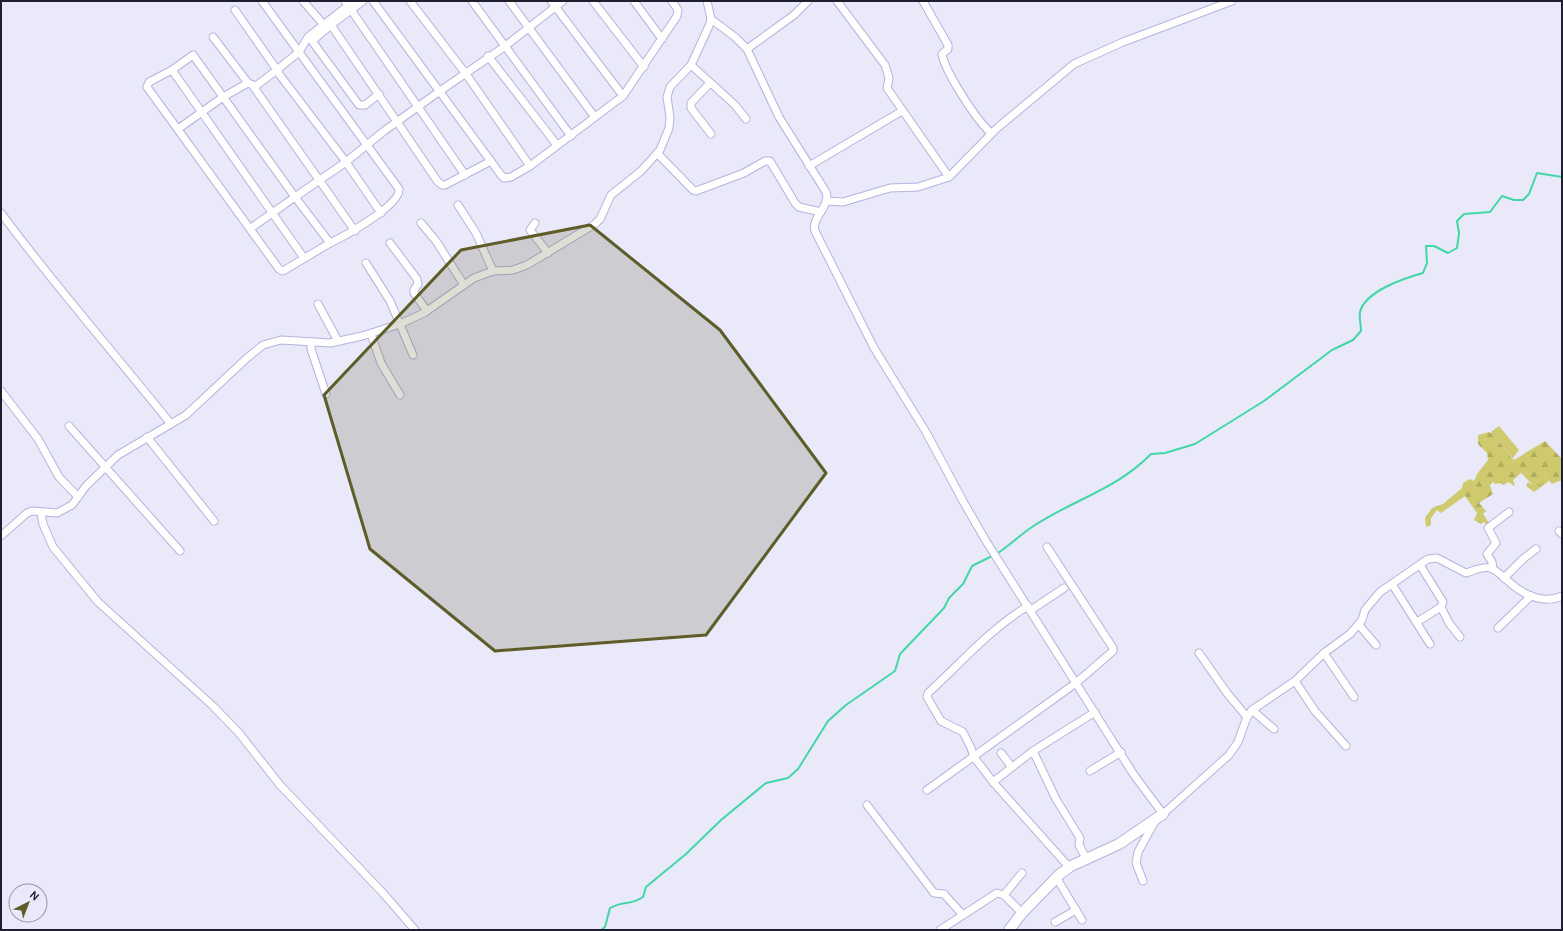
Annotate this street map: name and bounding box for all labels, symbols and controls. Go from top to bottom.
north arrow [8,883,48,923]
text: N [27,888,42,903]

